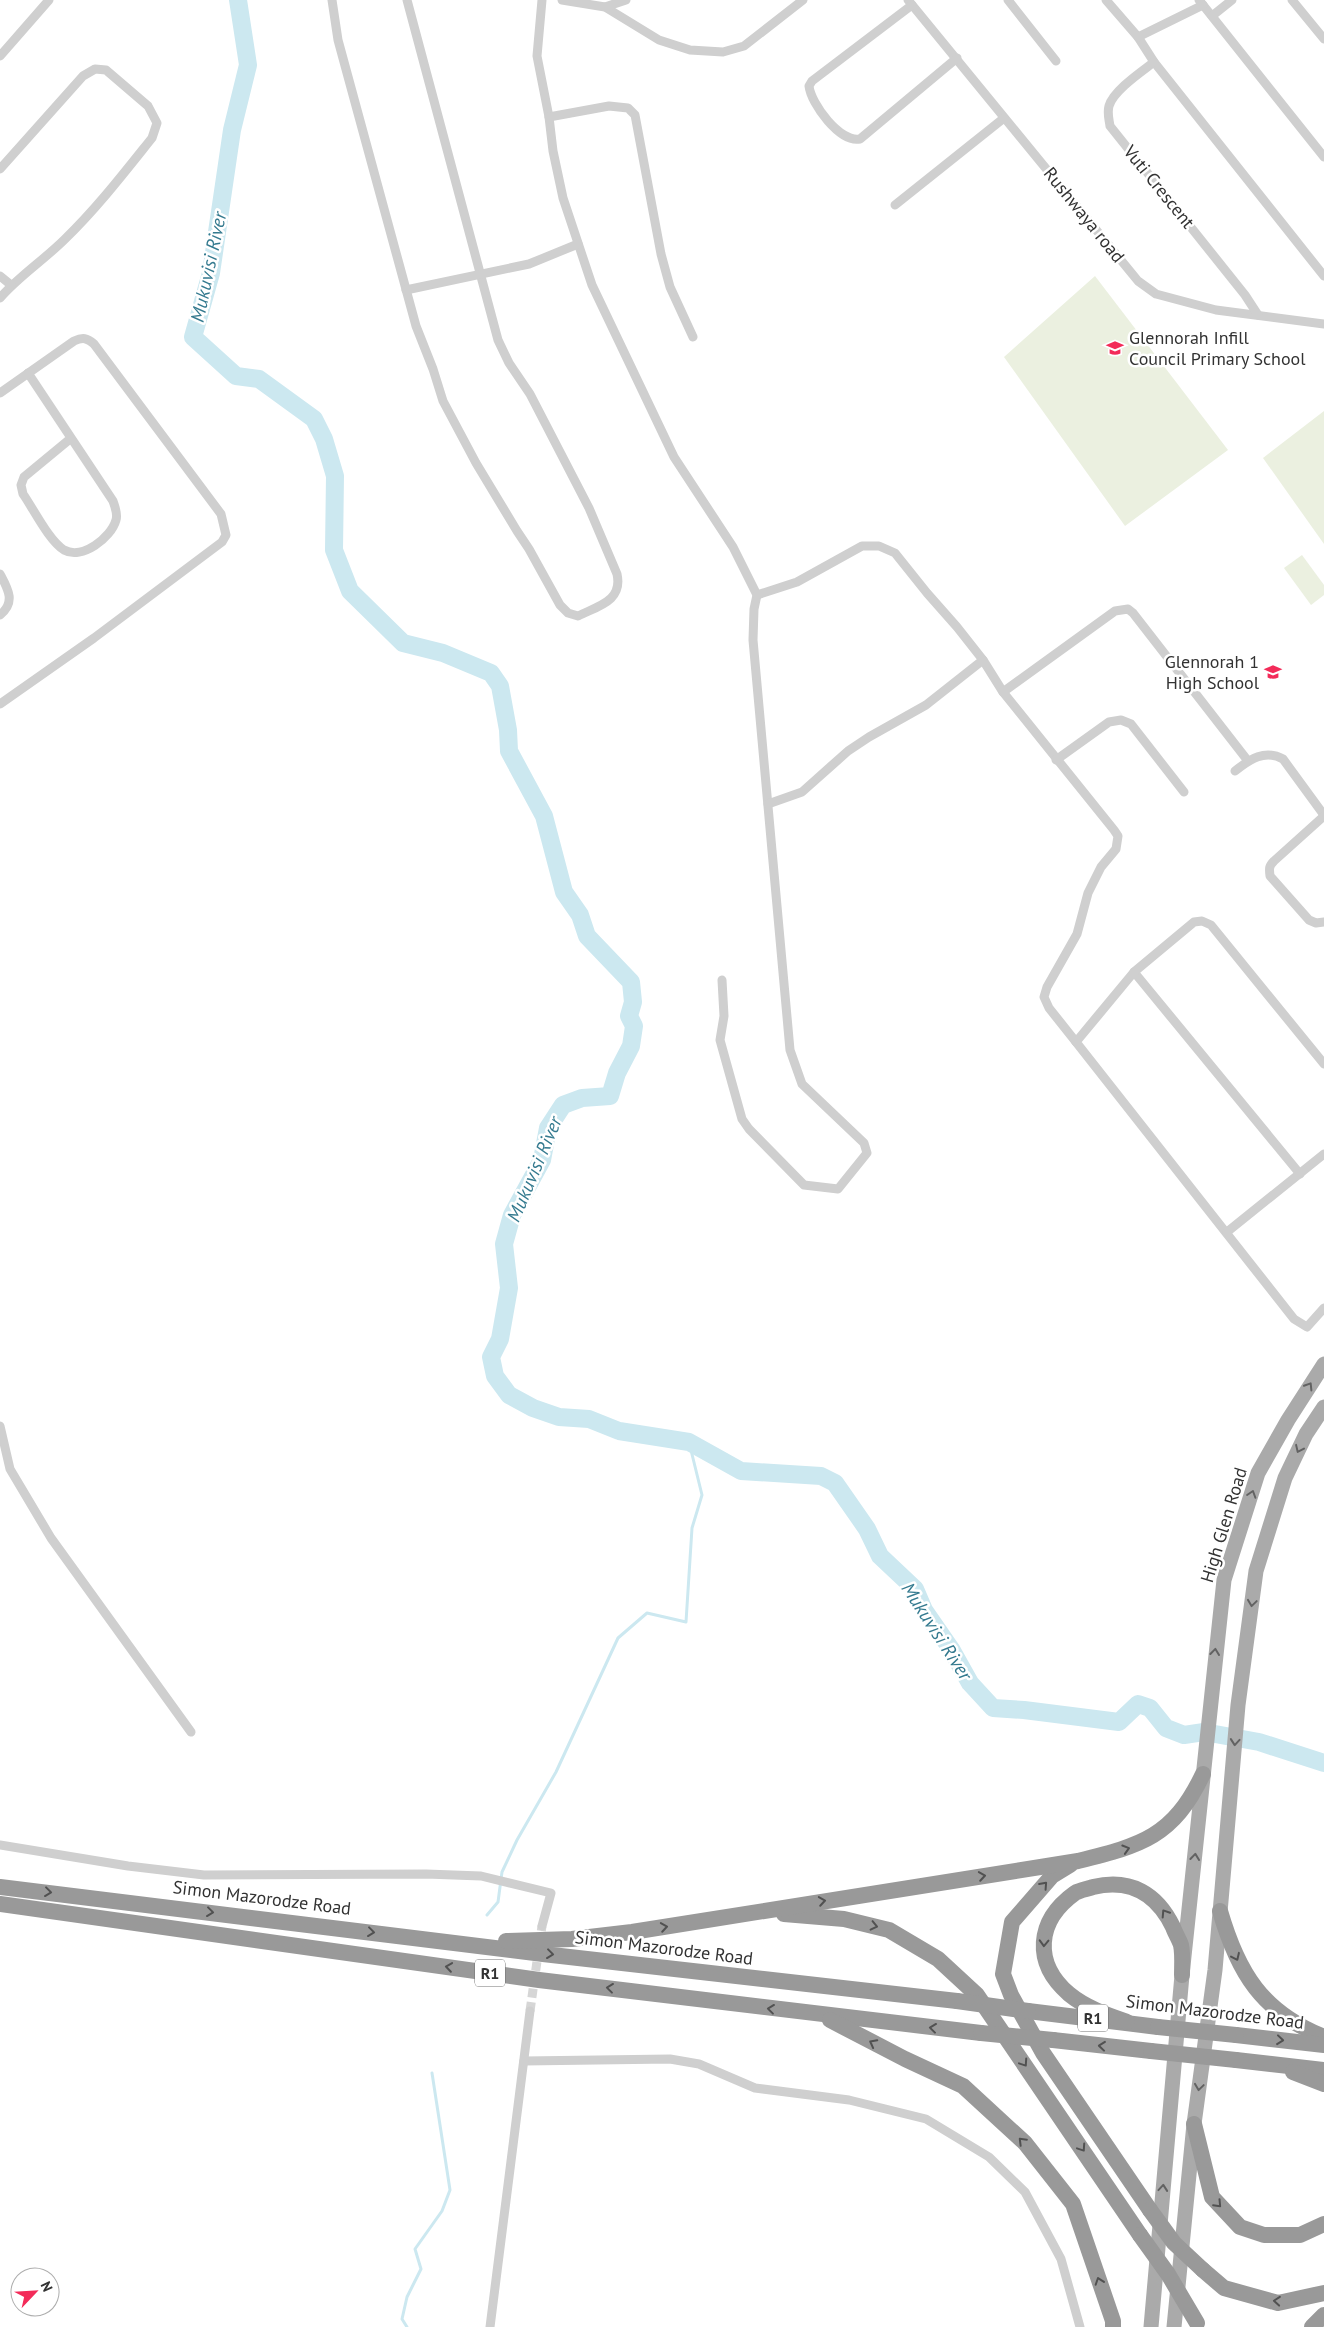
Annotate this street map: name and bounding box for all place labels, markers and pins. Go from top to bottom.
place label: Glennorah Infill Council Primary School [1129,326,1306,370]
school or university icon: Glennorah Infill Council Primary School [1105,338,1125,358]
place label: Glennorah 1 High School [1165,650,1260,694]
school or university icon: Glennorah 1 High School [1263,662,1283,682]

